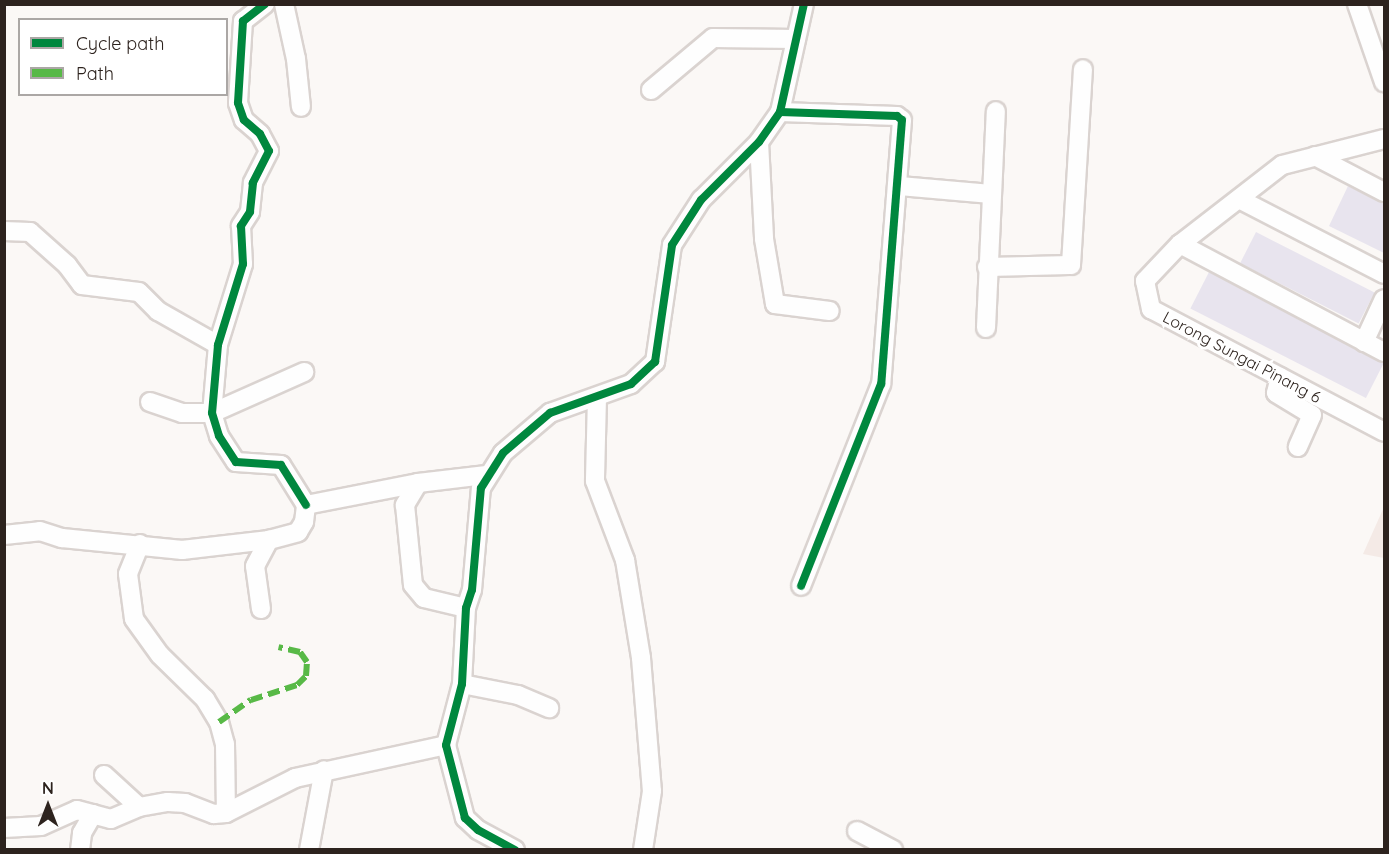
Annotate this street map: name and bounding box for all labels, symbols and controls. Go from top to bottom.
legend [18,18,228,96]
text: Cycle path [76,32,164,55]
text: Path [76,62,114,85]
street label: Lorong Sungai Pinang 6 [1160,307,1324,407]
north arrow [18,776,78,836]
text: N [42,778,54,798]

